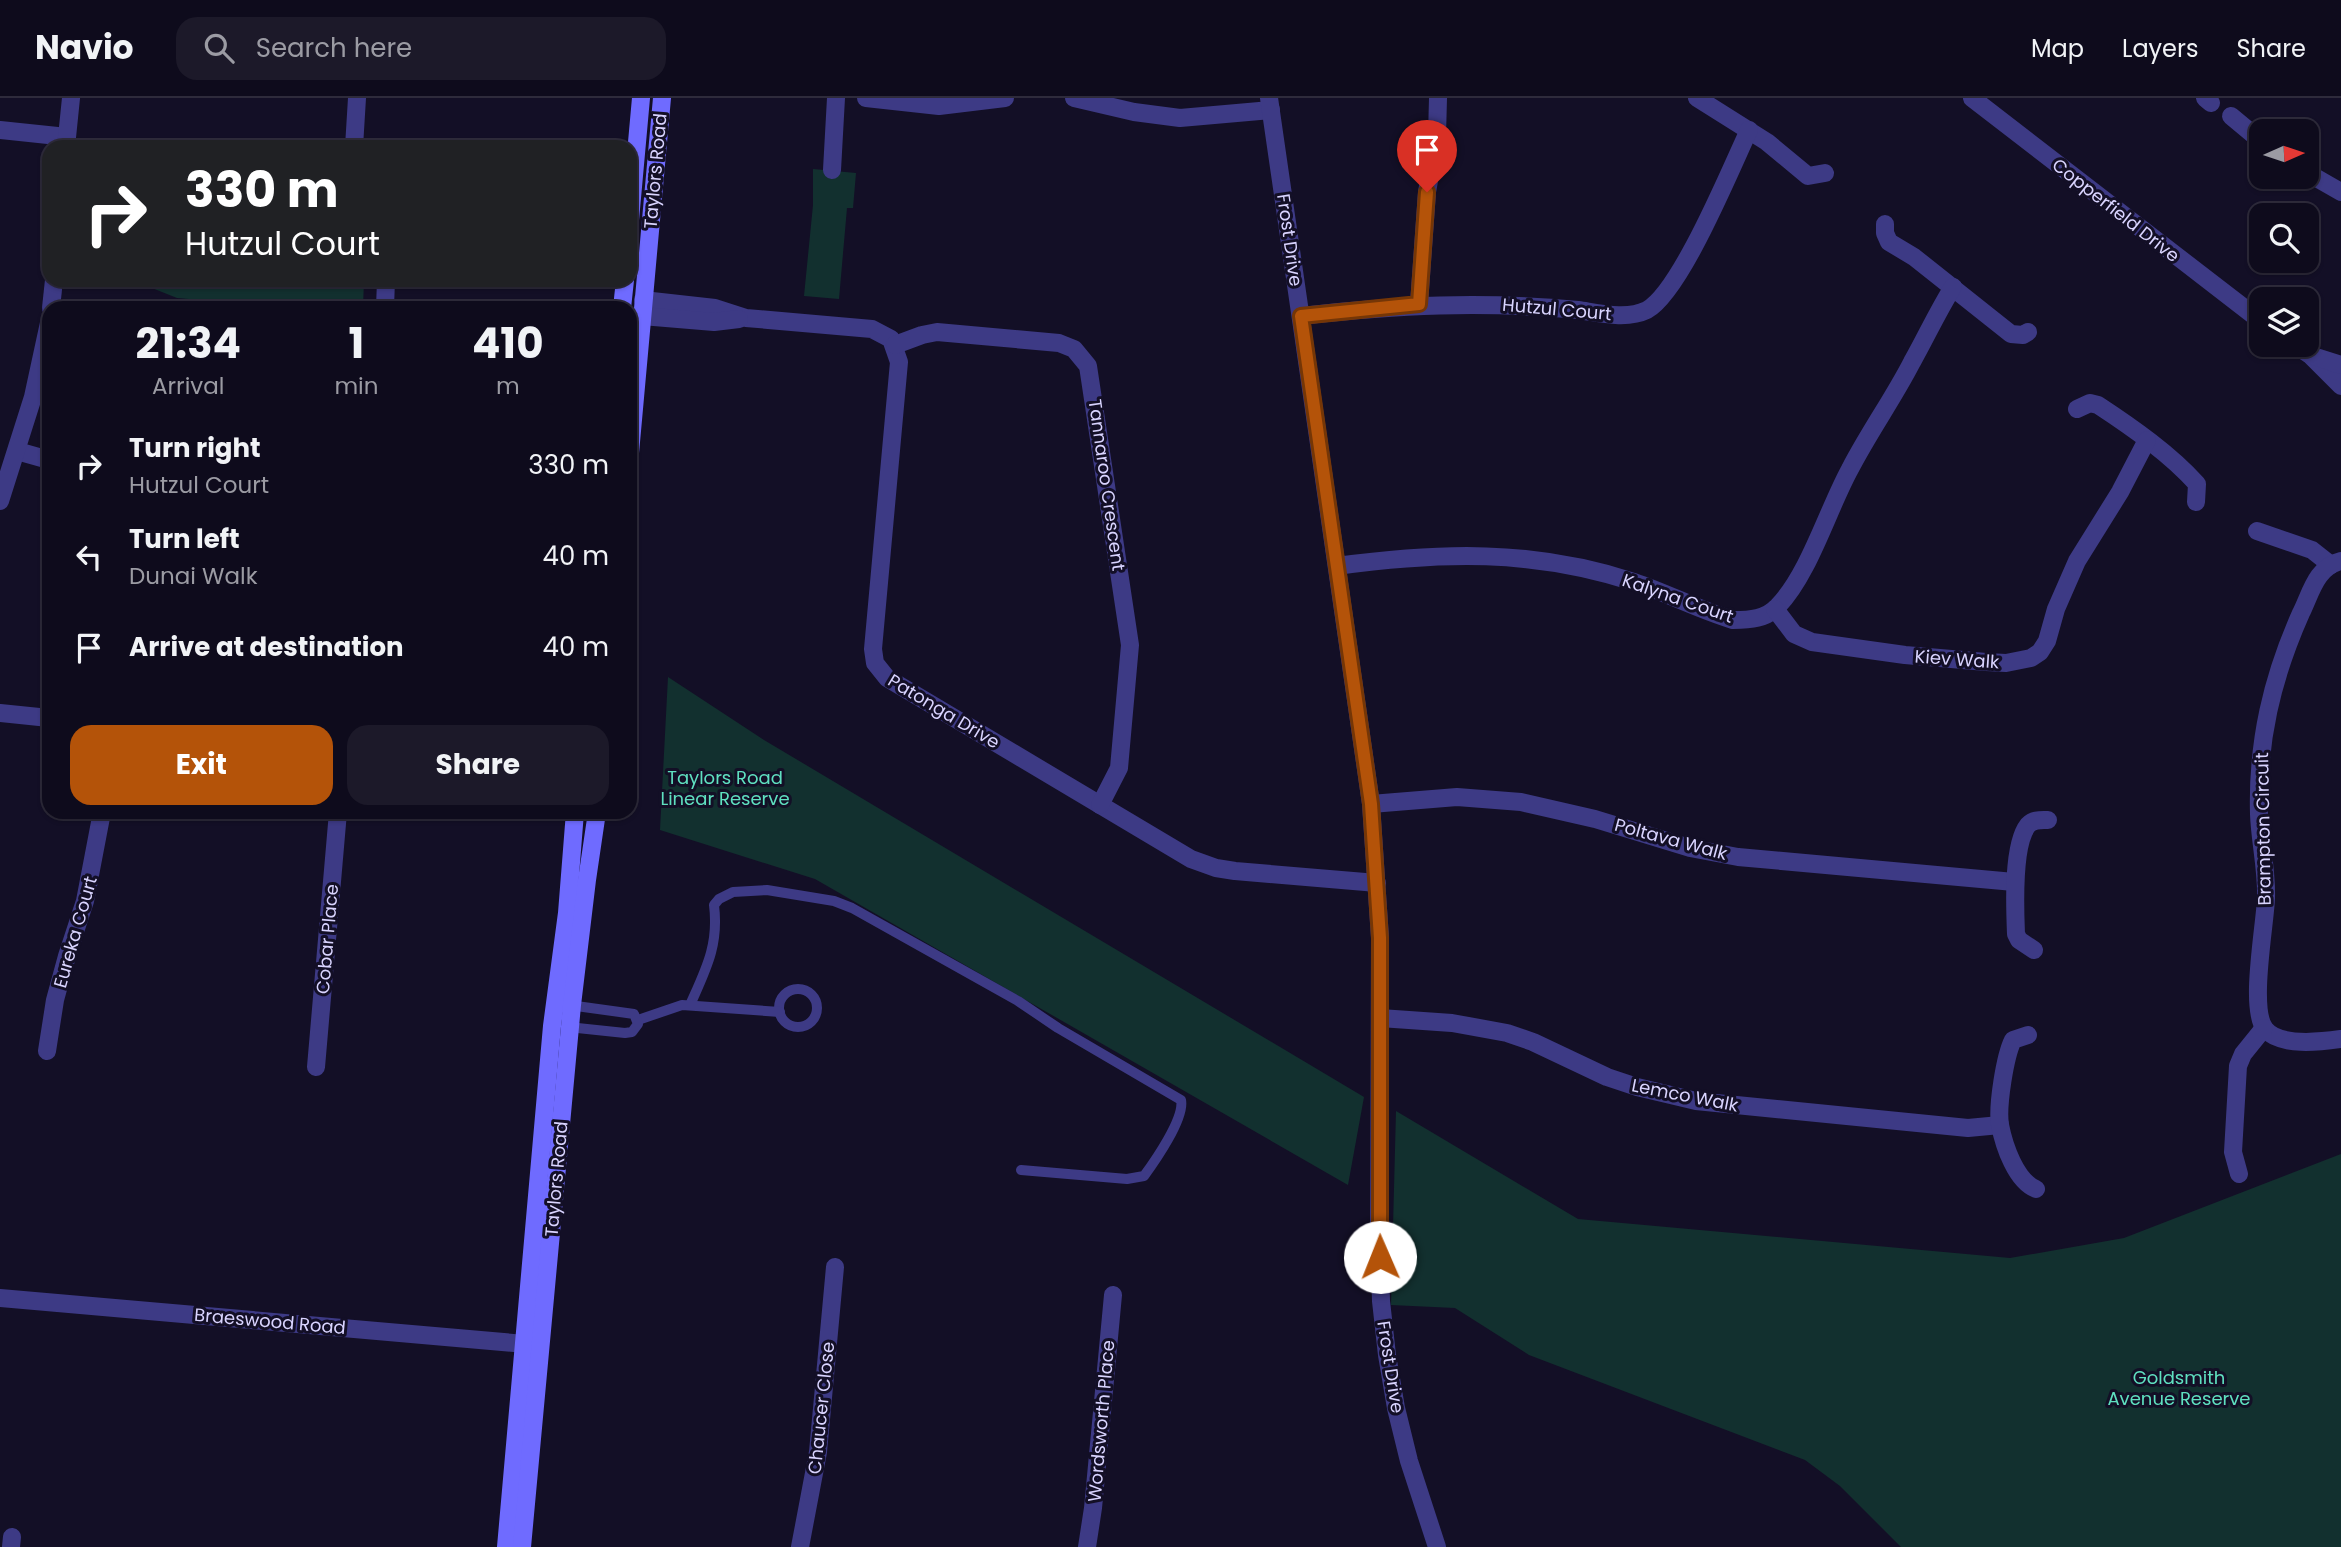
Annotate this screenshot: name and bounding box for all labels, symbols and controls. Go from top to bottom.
search box [176,17,666,80]
text: Navio [35,24,134,71]
icon: search [200,29,238,67]
text: Search here [256,30,412,66]
text: Map [2031,32,2084,65]
text: Layers [2122,32,2198,65]
text: Share [2236,32,2306,65]
street label: Taylors Road [638,112,672,230]
north arrow [2249,119,2319,189]
map controls [2249,119,2319,357]
pin [1397,120,1457,192]
icon: arrive [1408,131,1446,169]
street label: Copperfield Drive [2047,152,2185,268]
text: 330 m [185,156,339,224]
icon: right [70,168,161,259]
street label: Frost Drive [1271,192,1309,288]
button: search [2249,203,2319,273]
text: Hutzul Court [185,221,380,266]
button: layers [2249,287,2319,357]
street label: Hutzul Court [1501,292,1613,326]
text: 21:34 [135,314,241,373]
text: 1 [349,314,364,373]
text: 410 [472,314,544,373]
text: Arrival [152,370,224,402]
text: min [334,370,379,402]
text: m [496,370,520,402]
street label: Tannaroo Crescent [1083,398,1131,572]
text: Turn right [129,430,261,466]
icon: right [70,447,108,485]
text: 330 m [528,447,609,483]
text: Hutzul Court [129,469,269,501]
text: Turn left [129,521,240,557]
icon: left [70,538,108,576]
text: 40 m [543,538,609,574]
text: Dunai Walk [129,560,258,592]
street label: Kalyna Court [1619,567,1737,629]
icon: arrive [70,629,108,667]
text: Arrive at destination [129,629,404,665]
text: 40 m [543,629,609,665]
street label: Kiev Walk [1914,644,2001,674]
street label: Patonga Drive [883,668,1005,754]
button: Exit [70,725,333,805]
button: Share [347,725,609,805]
street label: Brampton Circuit [2249,752,2277,906]
park label: Taylors Road Linear Reserve [660,765,790,811]
street label: Poltava Walk [1612,812,1731,866]
street label: Eureka Court [47,873,103,991]
street label: Cobar Place [310,883,344,995]
street label: Lemco Walk [1630,1072,1741,1118]
street label: Taylors Road [539,1120,573,1238]
position arrow [1343,1220,1417,1294]
street label: Braeswood Road [193,1302,347,1340]
street label: Frost Drive [1371,1319,1411,1415]
street label: Wordsworth Place [1081,1339,1121,1503]
street label: Chaucer Close [802,1341,840,1475]
park label: Goldsmith Avenue Reserve [2107,1365,2251,1411]

